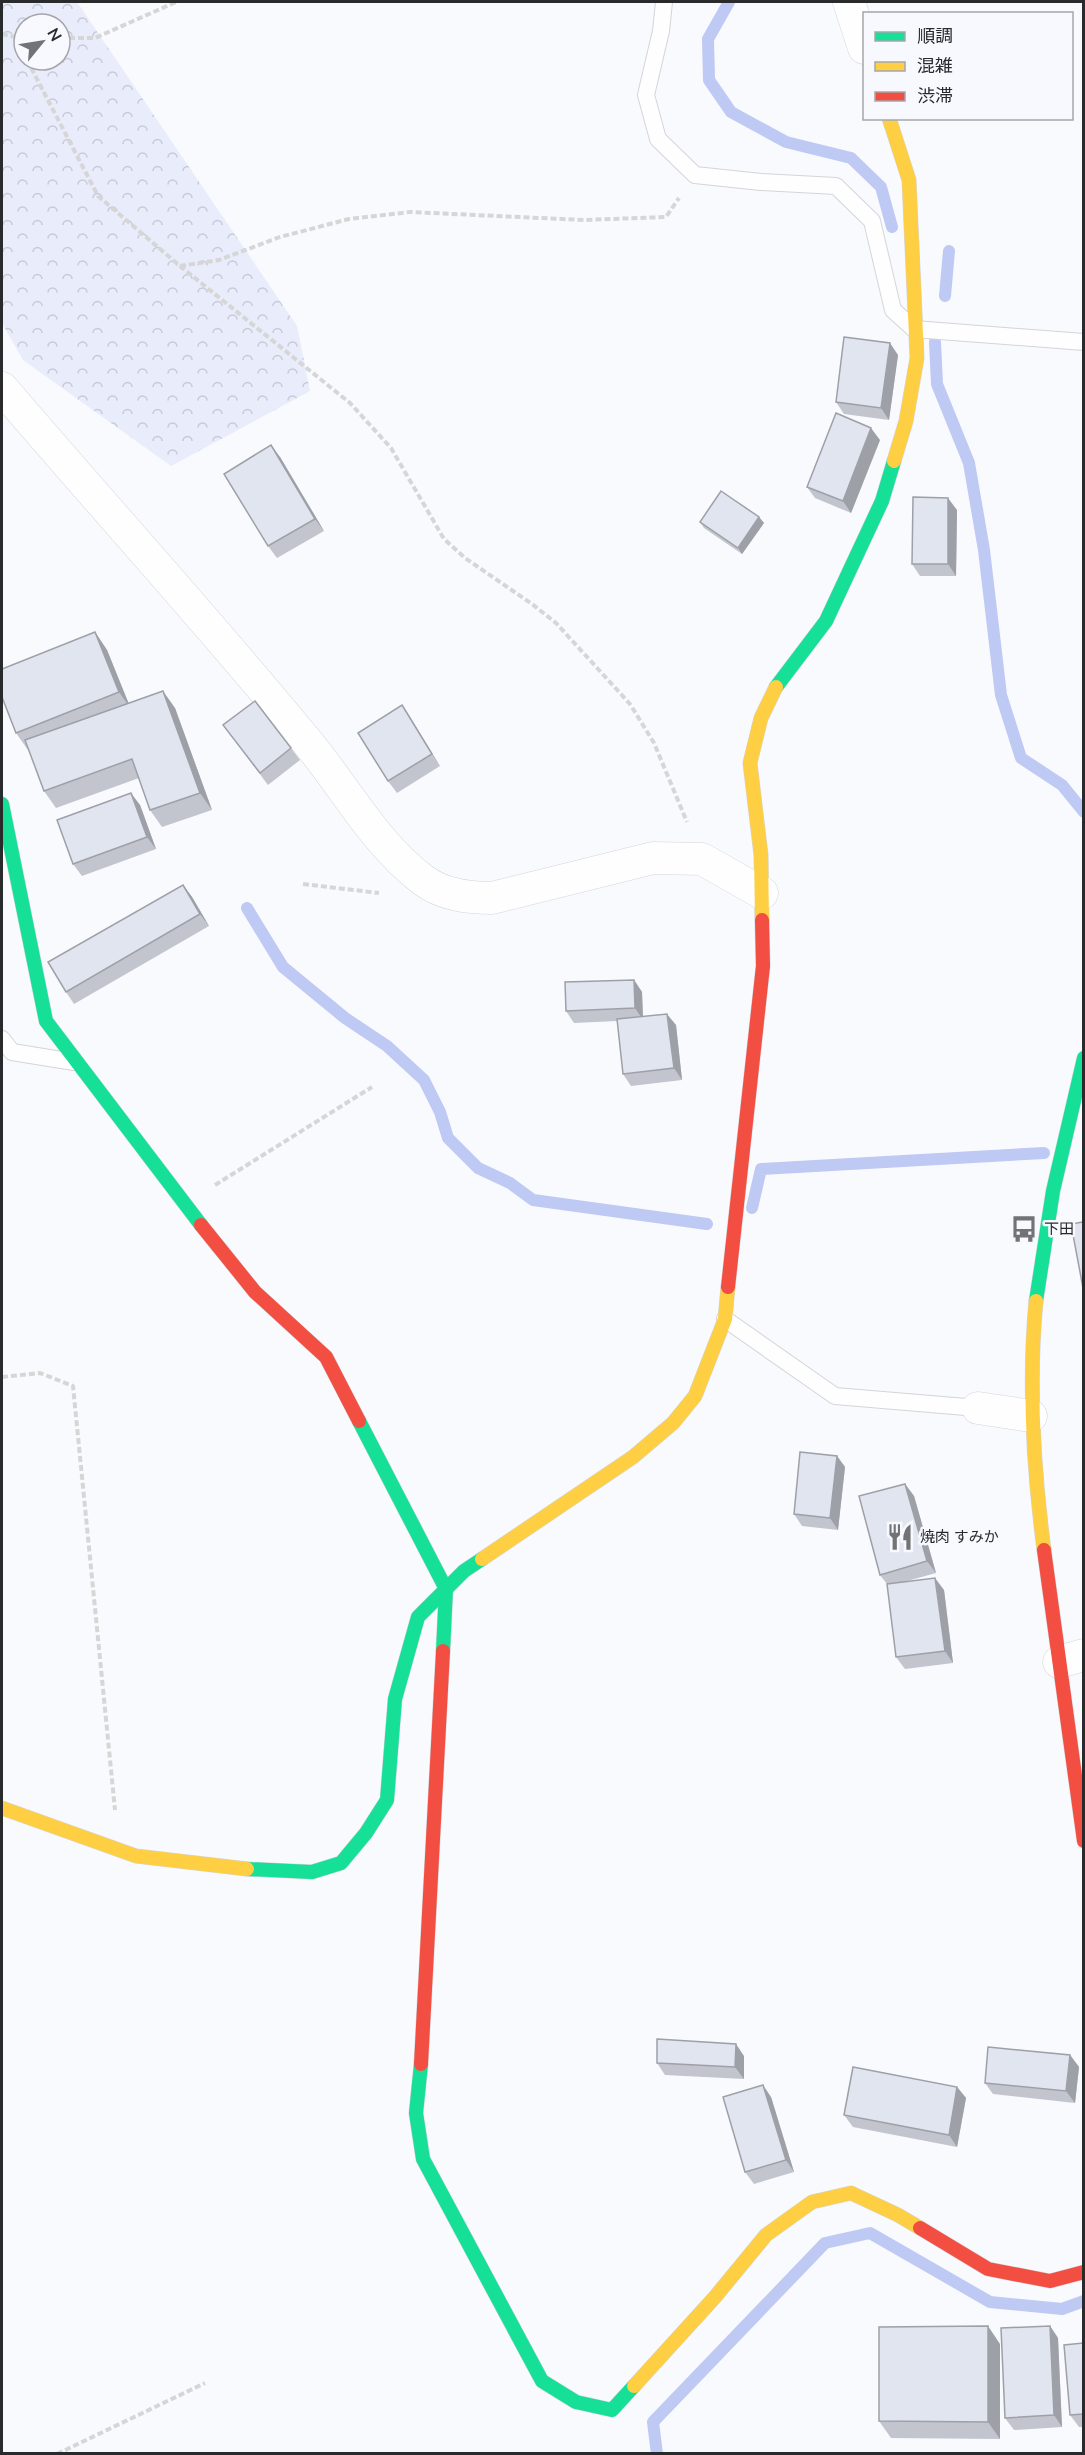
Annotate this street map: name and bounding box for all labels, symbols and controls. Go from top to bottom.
north arrow [12,12,72,72]
legend [863,12,1073,120]
text: N [42,24,67,46]
text: 順調 [917,24,953,48]
text: 混雑 [917,54,953,78]
text: 渋滞 [917,84,953,108]
bus stop icon: 下田 [1009,1214,1039,1244]
place label: 下田 [1044,1219,1074,1239]
restaurant icon: 焼肉 すみか [885,1522,915,1552]
place label: 焼肉 すみか [920,1527,999,1547]

